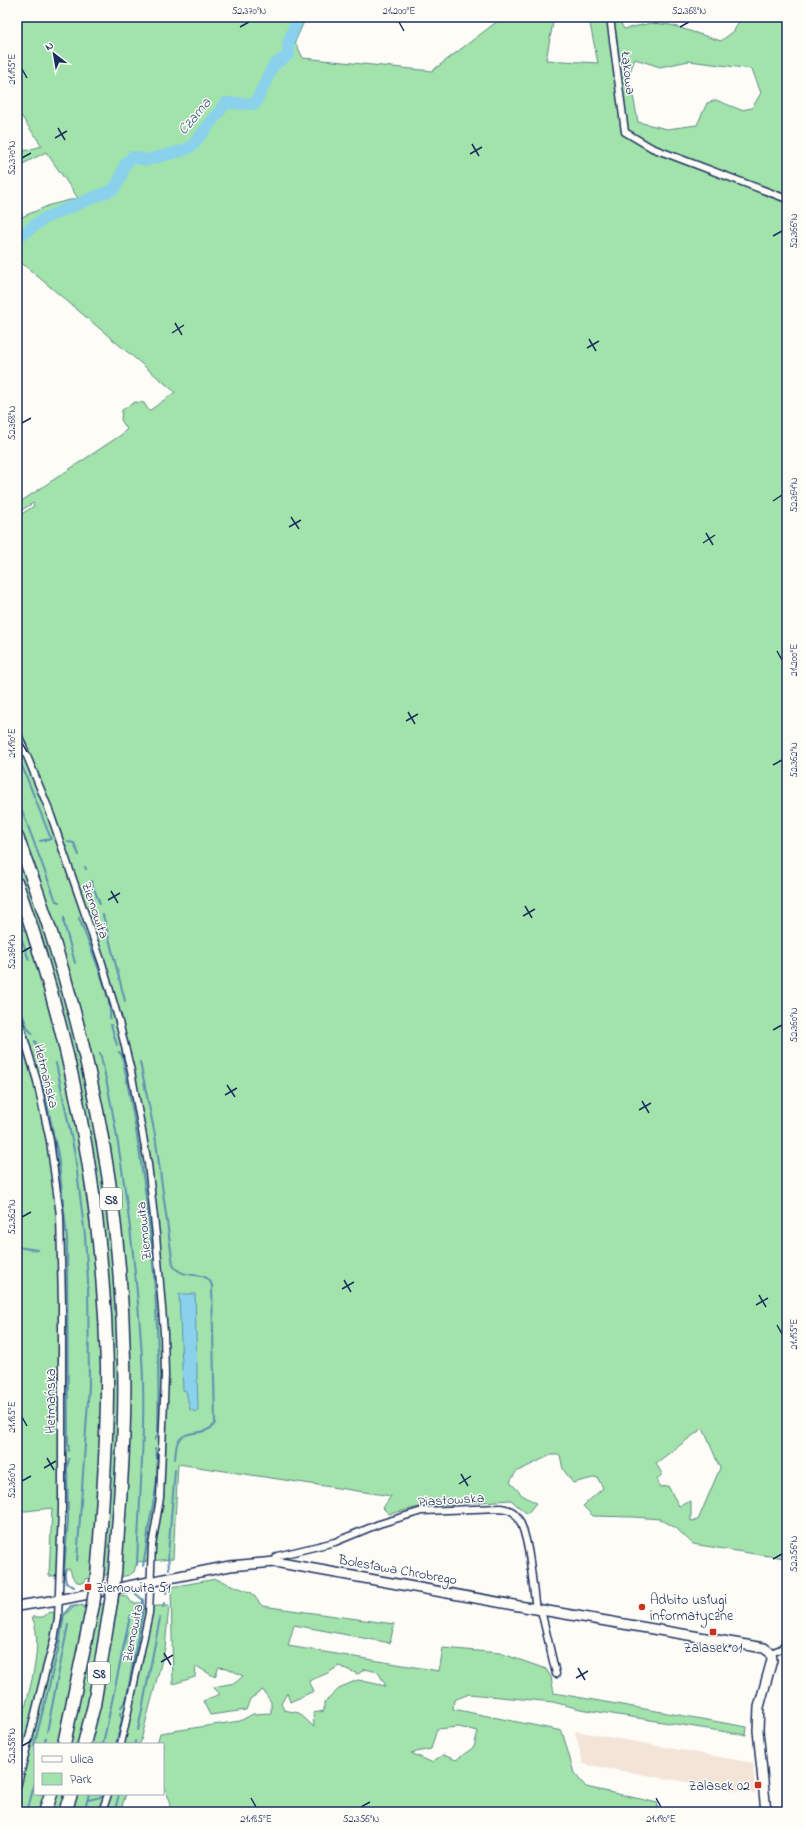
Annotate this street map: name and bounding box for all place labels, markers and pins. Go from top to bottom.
place label: Ziemowita 51 [96,1578,171,1599]
marker: Ziemowita 51 [83,1582,93,1592]
place label: Adbito usługi informatyczne [650,1590,734,1628]
marker: Adbito usługi informatyczne [637,1602,647,1612]
marker: Zalasek 01 [708,1627,718,1637]
place label: Zalasek 01 [684,1638,743,1659]
place label: Zalasek 02 [689,1776,750,1797]
marker: Zalasek 02 [753,1780,763,1790]

